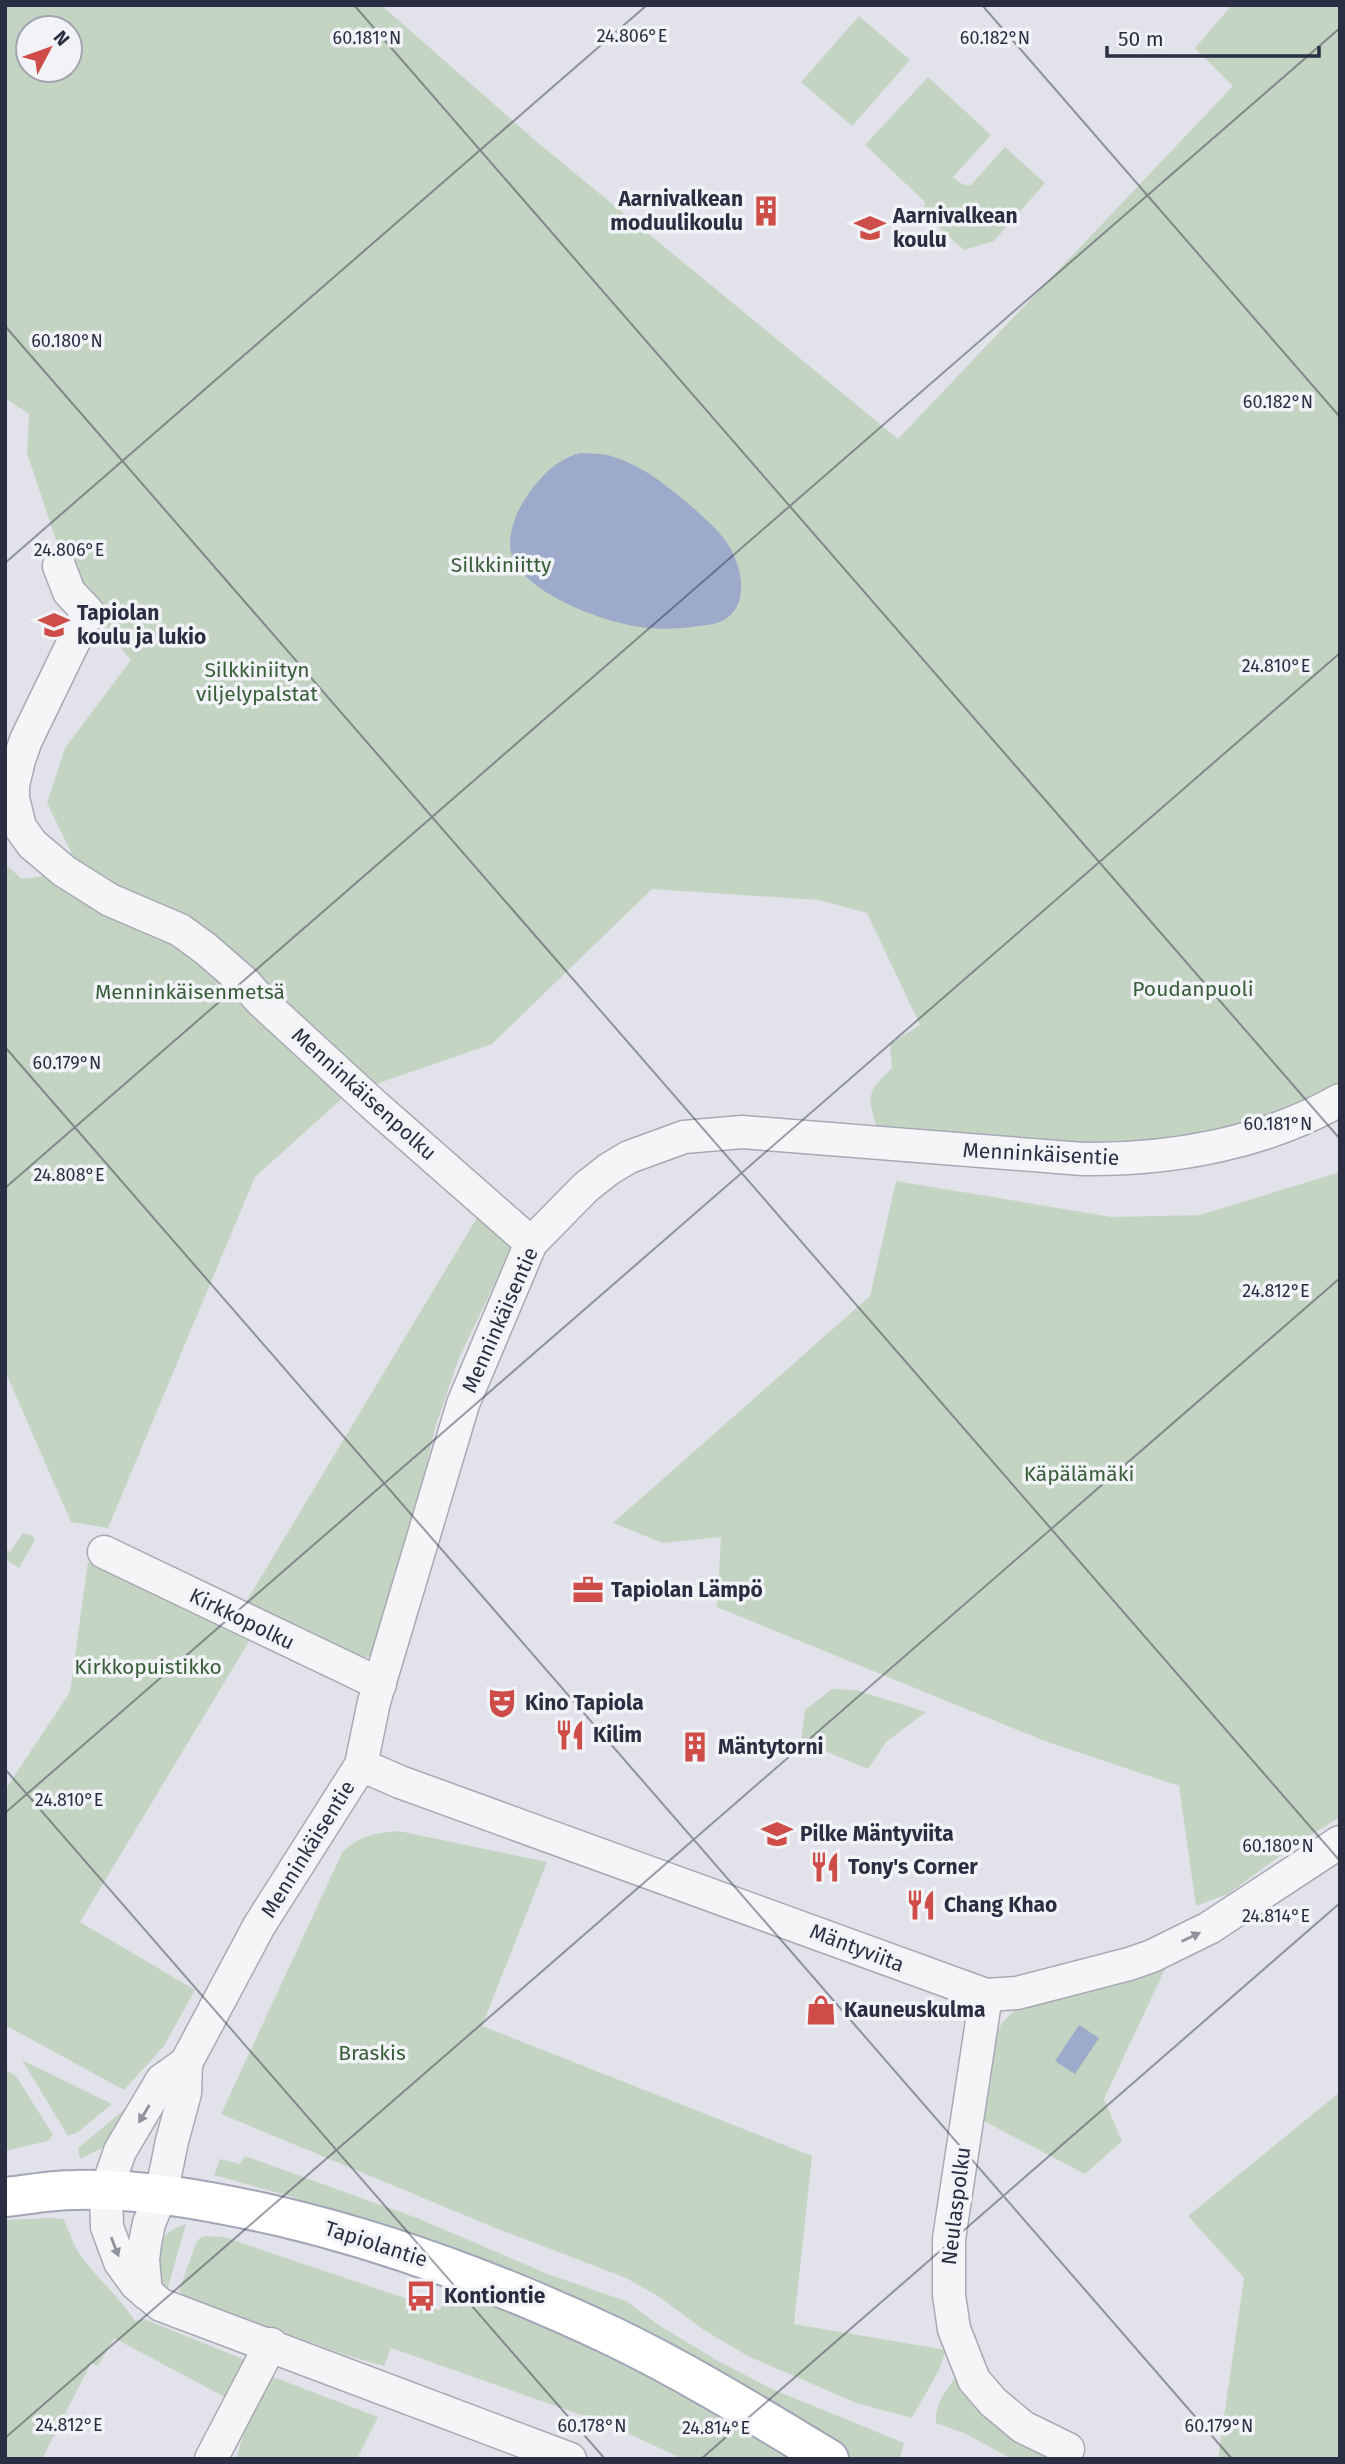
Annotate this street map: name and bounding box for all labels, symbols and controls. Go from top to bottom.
north arrow [14,14,84,84]
scale bar [1107,14,1319,58]
text: 24.806°E [597,25,667,47]
text: N [49,26,74,50]
text: 50 m [1118,26,1164,52]
text: 60.181°N [333,27,401,49]
text: 60.182°N [960,27,1030,49]
place label: Aarnivalkean moduulikoulu [610,186,743,236]
building icon: Aarnivalkean moduulikoulu [749,194,783,228]
place label: Aarnivalkean koulu [892,203,1018,253]
school or university icon: Aarnivalkean koulu [853,211,887,245]
text: 60.180°N [31,330,103,352]
text: 60.182°N [1243,391,1313,413]
text: 24.806°E [34,539,104,561]
park label: Silkkiniitty [451,552,552,578]
place label: Tapiolan koulu ja lukio [77,600,206,650]
school or university icon: Tapiolan koulu ja lukio [37,608,71,642]
text: 24.810°E [1242,655,1310,677]
park label: Silkkiniityn viljelypalstat [196,657,318,707]
park label: Poudanpuoli [1132,976,1254,1002]
park label: Menninkäisenmetsä [95,979,285,1005]
street label: Menninkäisenpolku [286,1022,442,1166]
text: 60.179°N [33,1052,101,1074]
text: 60.181°N [1244,1113,1312,1135]
street label: Menninkäisentie [962,1137,1120,1171]
text: 24.808°E [33,1164,105,1186]
street label: Menninkäisentie [456,1243,544,1397]
text: 24.812°E [1242,1280,1310,1302]
park label: Käpälämäki [1024,1461,1134,1487]
office icon: Tapiolan Lämpö [571,1573,605,1607]
place label: Tapiolan Lämpö [611,1577,763,1603]
street label: Kirkkopolku [185,1582,299,1656]
park label: Kirkkopuistikko [74,1654,222,1680]
theatre icon: Kino Tapiola [485,1686,519,1720]
place label: Kino Tapiola [525,1690,644,1716]
restaurant icon: Kilim [553,1718,587,1752]
place label: Kilim [593,1722,642,1748]
building icon: Mäntytorni [678,1730,712,1764]
place label: Mäntytorni [718,1734,823,1760]
street label: Menninkäisentie [255,1776,361,1922]
text: 24.810°E [35,1789,103,1811]
school or university icon: Pilke Mäntyviita [760,1817,794,1851]
place label: Pilke Mäntyviita [800,1821,954,1847]
text: 60.180°N [1242,1835,1314,1857]
restaurant icon: Tony's Corner [808,1850,842,1884]
place label: Tony's Corner [848,1854,978,1880]
restaurant icon: Chang Khao [904,1888,938,1922]
place label: Chang Khao [944,1892,1057,1918]
text: 24.814°E [1242,1905,1310,1927]
street label: Mäntyviita [806,1918,908,1978]
one-way arrow [1181,1931,1201,1942]
shop icon: Kauneuskulma [804,1993,838,2027]
place label: Kauneuskulma [844,1997,985,2023]
park label: Braskis [338,2040,406,2066]
one-way arrow [137,2104,150,2123]
street label: Neulaspolku [936,2145,976,2267]
street label: Tapiolantie [321,2215,431,2273]
one-way arrow [109,2236,120,2257]
bus stop icon: Kontiontie [404,2279,438,2313]
place label: Kontiontie [444,2283,546,2309]
text: 24.812°E [35,2414,103,2436]
text: 60.178°N [557,2415,627,2437]
text: 60.179°N [1185,2415,1253,2437]
text: 24.814°E [682,2417,750,2439]

